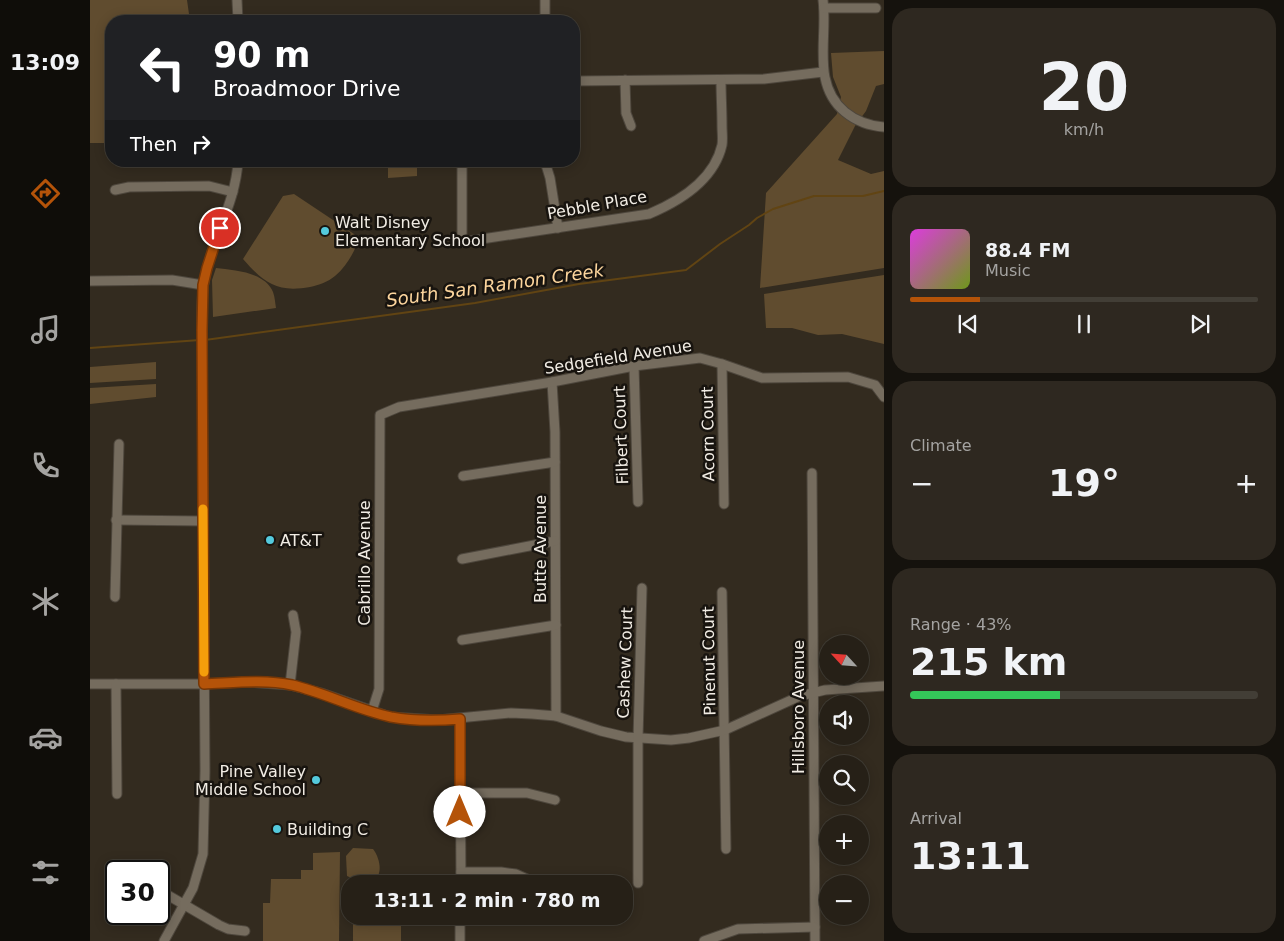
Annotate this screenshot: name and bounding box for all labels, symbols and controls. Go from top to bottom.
icon: left [130,35,195,100]
text: 90 m [213,35,310,75]
text: 13:09 [10,50,80,75]
text: 20 [1039,50,1129,125]
text: Broadmoor Drive [213,76,401,101]
text: km/h [1064,120,1104,139]
icon: right [187,130,215,158]
text: Then [130,133,177,155]
icon: directions [28,176,63,211]
street label: Pebble Place [546,187,648,223]
pin [199,207,241,249]
place label: Walt Disney Elementary School [335,213,485,250]
icon: arrive [206,214,234,242]
marker: Walt Disney Elementary School [319,225,331,237]
text: 88.4 FM [985,239,1070,261]
water label: South San Ramon Creek [385,259,607,311]
text: Music [985,261,1031,280]
icon: previous [954,310,982,338]
icon: pause [1070,310,1098,338]
icon: next [1186,310,1214,338]
icon: music [28,312,63,347]
street label: Sedgefield Avenue [543,336,693,378]
street label: Filbert Court [610,385,632,485]
street label: Acorn Court [698,386,718,482]
text: Climate [910,436,972,455]
icon: phone [28,448,63,483]
text: 19° [1048,461,1120,505]
text: − [910,467,933,500]
text: + [1235,467,1258,500]
street label: Butte Avenue [531,495,550,603]
street label: Cabrillo Avenue [355,500,374,626]
place label: AT&T [280,531,322,550]
marker: AT&T [264,534,276,546]
icon: climate [28,584,63,619]
street label: Pinenut Court [699,606,719,716]
street label: Cashew Court [614,607,636,719]
text: Range · 43% [910,615,1012,634]
north arrow [819,635,869,685]
map controls [819,635,869,925]
street label: Hillsboro Avenue [789,640,808,774]
text: 215 km [910,640,1067,684]
button: sound [819,695,869,745]
icon: car [28,720,63,755]
button: search [819,755,869,805]
place label: Pine Valley Middle School [195,762,306,799]
marker: Pine Valley Middle School [310,774,322,786]
position arrow [433,785,485,837]
text: Arrival [910,809,962,828]
button: + [819,815,869,865]
place label: Building C [287,820,368,839]
marker: Building C [271,823,283,835]
text: 13:11 [910,834,1031,878]
icon: filters [28,855,63,890]
speed limit sign: 30 [105,860,170,925]
button: − [819,875,869,925]
text: 13:11 · 2 min · 780 m [373,889,601,911]

